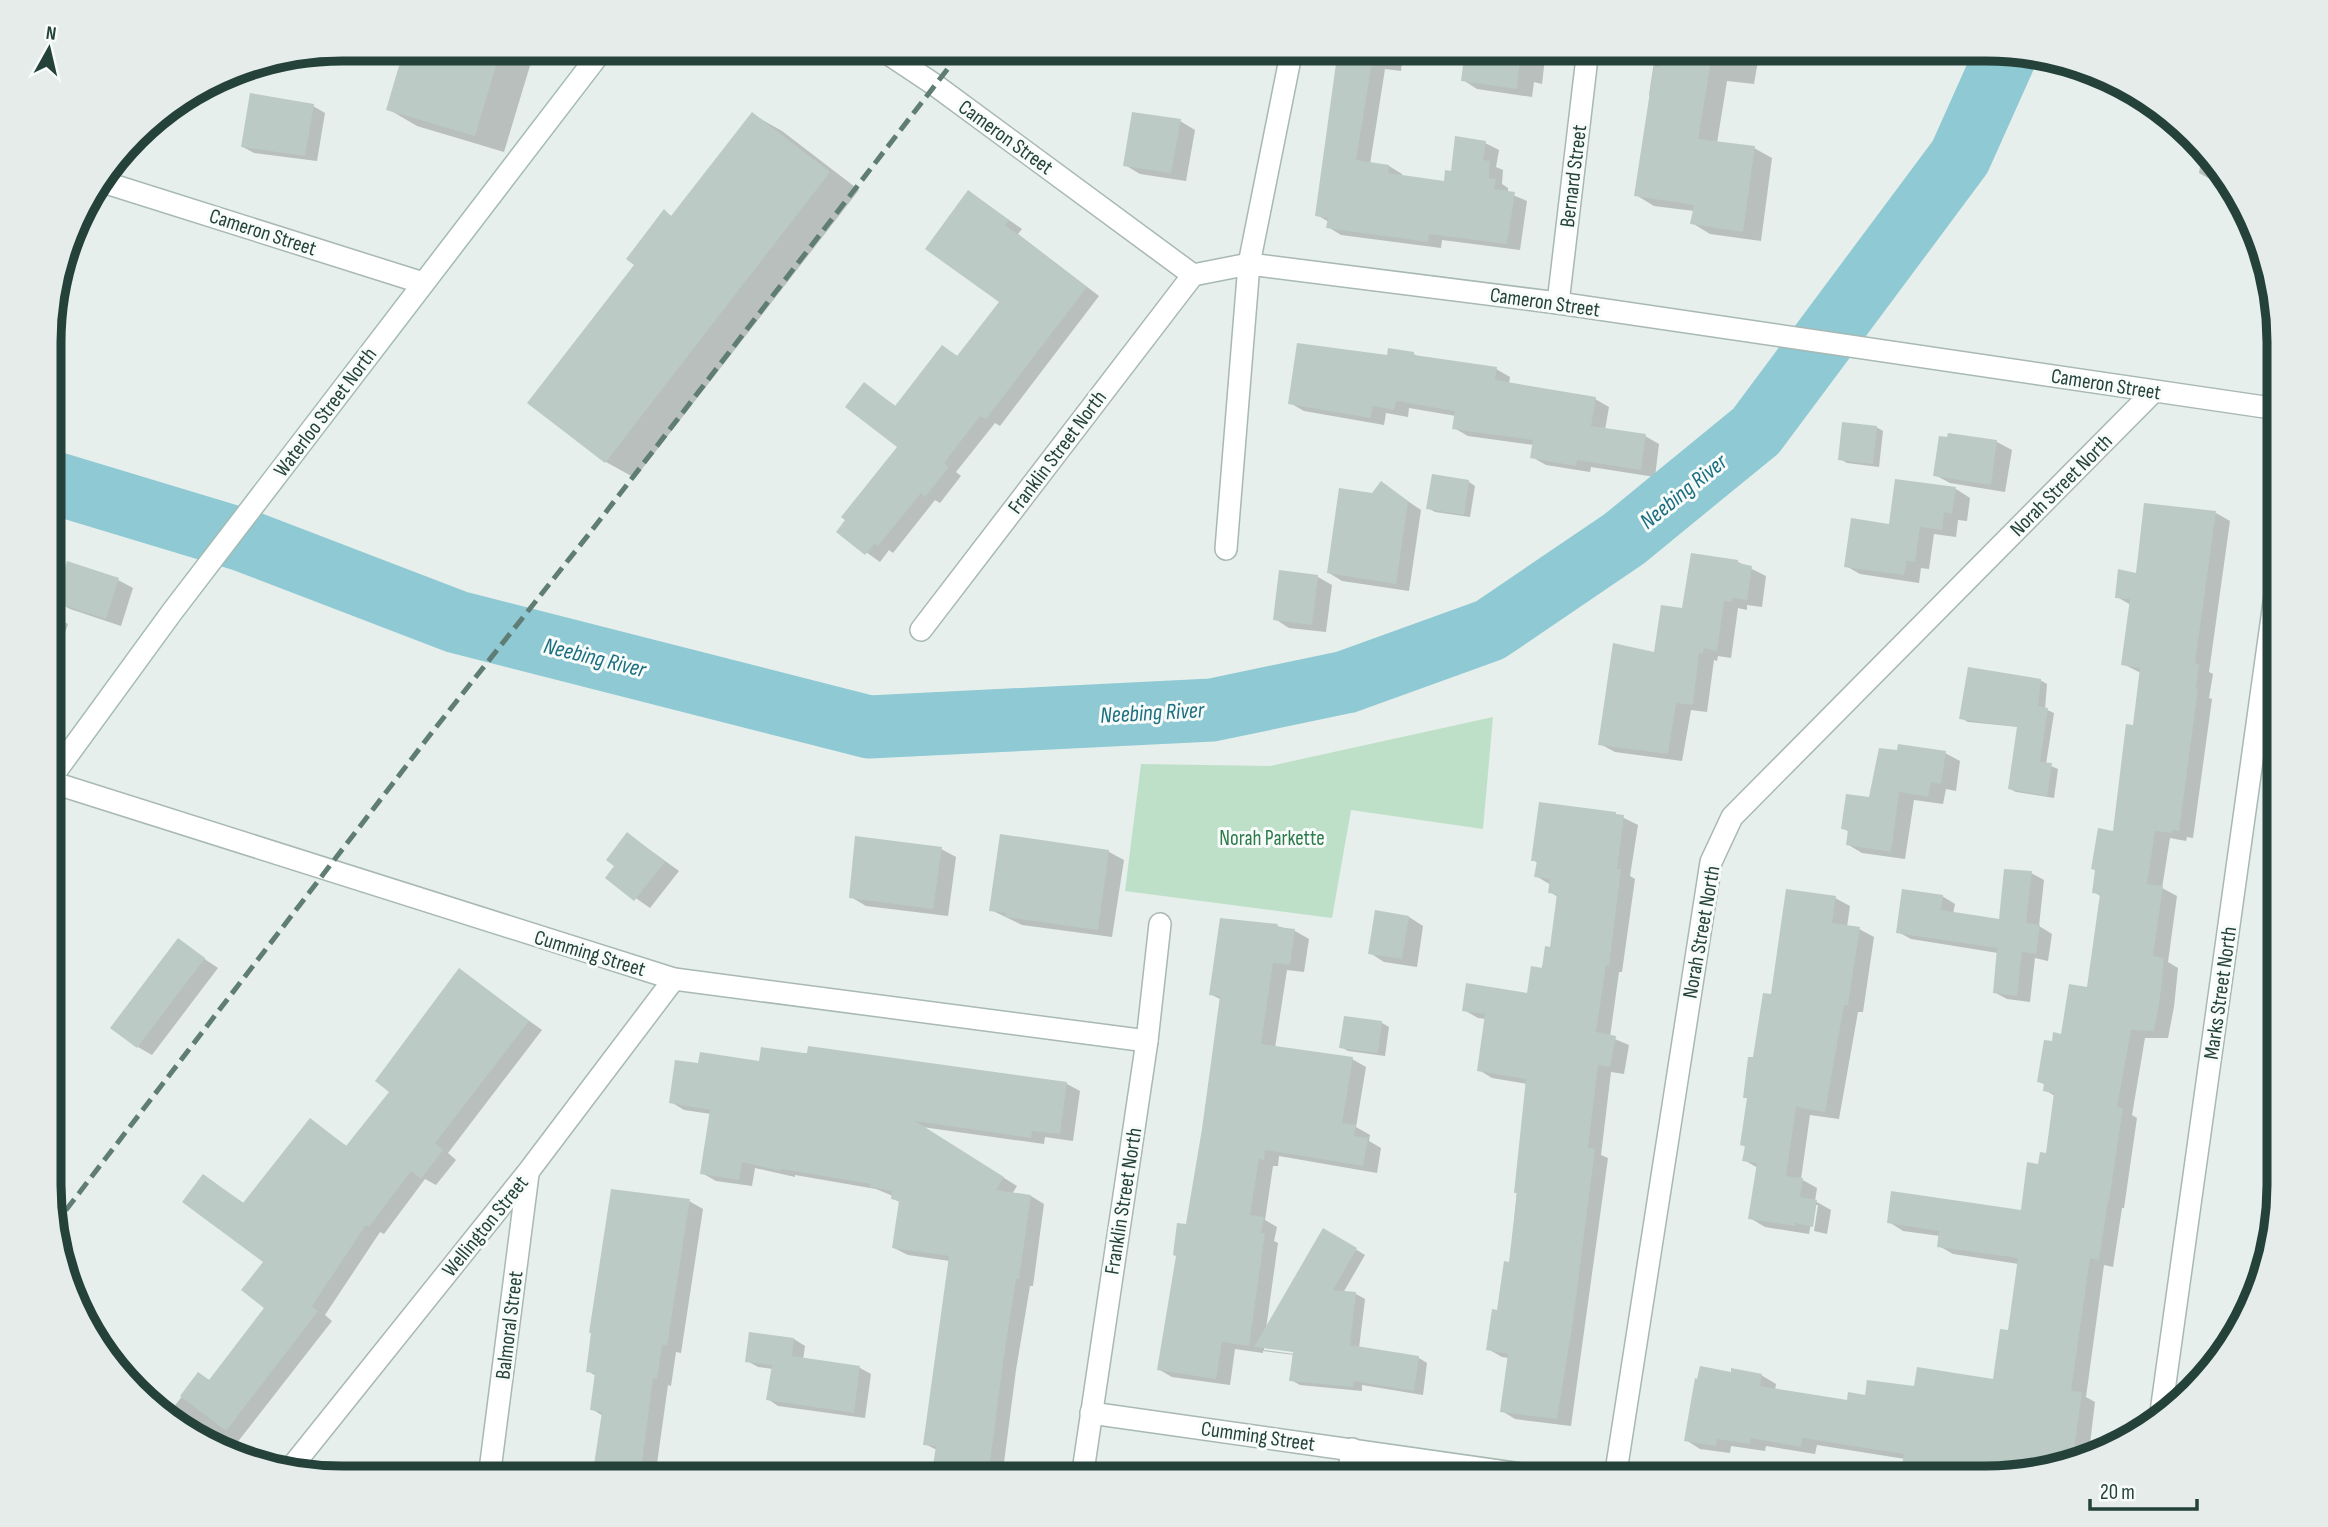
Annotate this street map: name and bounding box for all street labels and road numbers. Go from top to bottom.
street label: Cameron Street [954,95,1058,180]
street label: Bernard Street [1555,123,1592,229]
street label: Cameron Street [206,203,319,261]
street label: Cameron Street [1488,282,1602,323]
street label: Waterloo Street North [269,343,382,482]
street label: Cameron Street [2049,363,2163,406]
street label: Franklin Street North [1003,386,1112,519]
street label: Norah Street North [2005,429,2118,542]
street label: Norah Street North [1678,864,1725,1000]
street label: Cumming Street [531,925,648,982]
street label: Marks Street North [2199,925,2242,1061]
street label: Franklin Street North [1100,1126,1147,1276]
street label: Wellington Street [437,1171,534,1282]
street label: Balmoral Street [490,1269,529,1381]
street label: Cumming Street [1199,1416,1316,1457]

